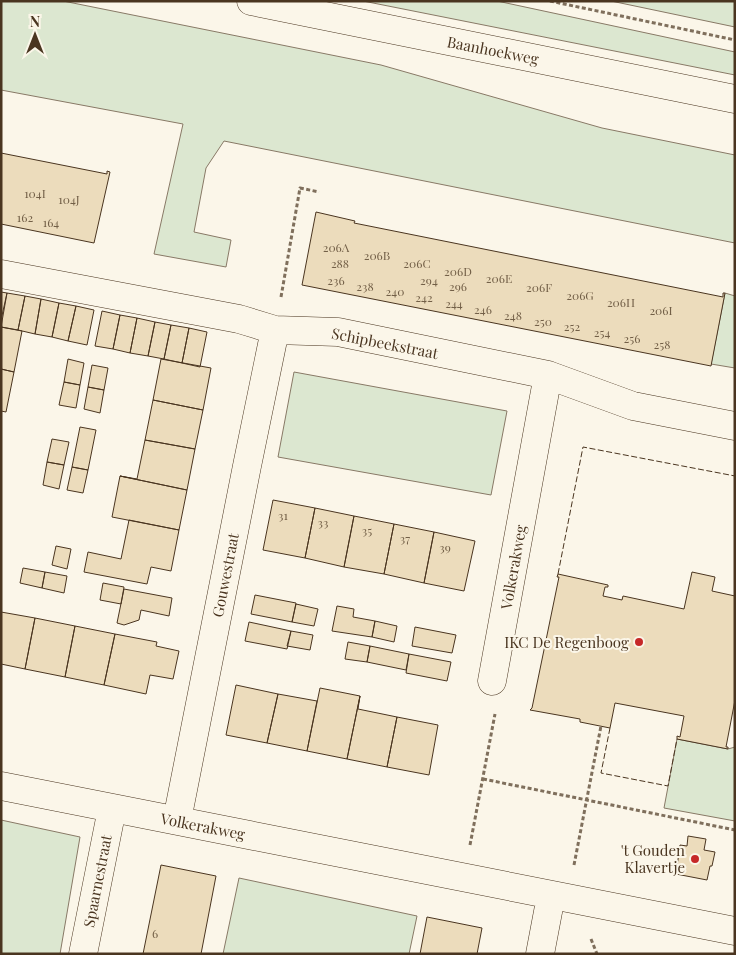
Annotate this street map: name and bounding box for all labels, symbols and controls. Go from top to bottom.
north arrow [10,10,60,60]
text: N [30,12,40,31]
street label: Baanhoekweg [445,31,541,69]
house number: 104I [24,185,46,201]
house number: 104J [58,191,80,207]
house number: 162 [17,209,33,225]
house number: 164 [43,214,59,230]
house number: 206A [323,239,350,255]
house number: 206B [364,247,390,263]
house number: 288 [331,255,349,271]
house number: 206C [403,255,431,271]
house number: 206D [444,263,472,279]
house number: 206E [486,270,512,286]
house number: 236 [327,272,345,288]
house number: 294 [420,272,438,288]
house number: 238 [356,278,374,294]
house number: 296 [449,278,467,294]
house number: 206F [526,279,552,295]
house number: 240 [386,283,404,299]
house number: 206G [566,287,594,303]
house number: 242 [415,289,433,305]
house number: 206H [607,294,635,310]
house number: 244 [445,295,463,311]
house number: 246 [474,301,492,317]
house number: 206I [649,302,673,318]
house number: 248 [504,307,522,323]
house number: 250 [534,313,552,329]
house number: 252 [564,318,580,334]
street label: Schipbeekstraat [330,323,441,363]
house number: 254 [594,324,610,340]
house number: 256 [624,330,640,346]
house number: 258 [654,336,670,352]
house number: 31 [278,507,288,523]
house number: 33 [318,514,328,530]
house number: 35 [362,522,372,538]
street label: Volkerakweg [496,523,530,612]
street label: Gouwestraat [207,530,243,619]
house number: 37 [400,530,410,546]
house number: 39 [439,539,451,555]
place label: IKC De Regenboog [504,632,629,652]
marker: IKC De Regenboog [633,636,645,648]
street label: Volkerakweg [158,808,247,844]
street label: Spaarnestraat [78,832,116,929]
place label: 't Gouden Klavertje [621,840,685,877]
marker: 't Gouden Klavertje [689,853,701,865]
house number: 6 [152,925,158,941]

